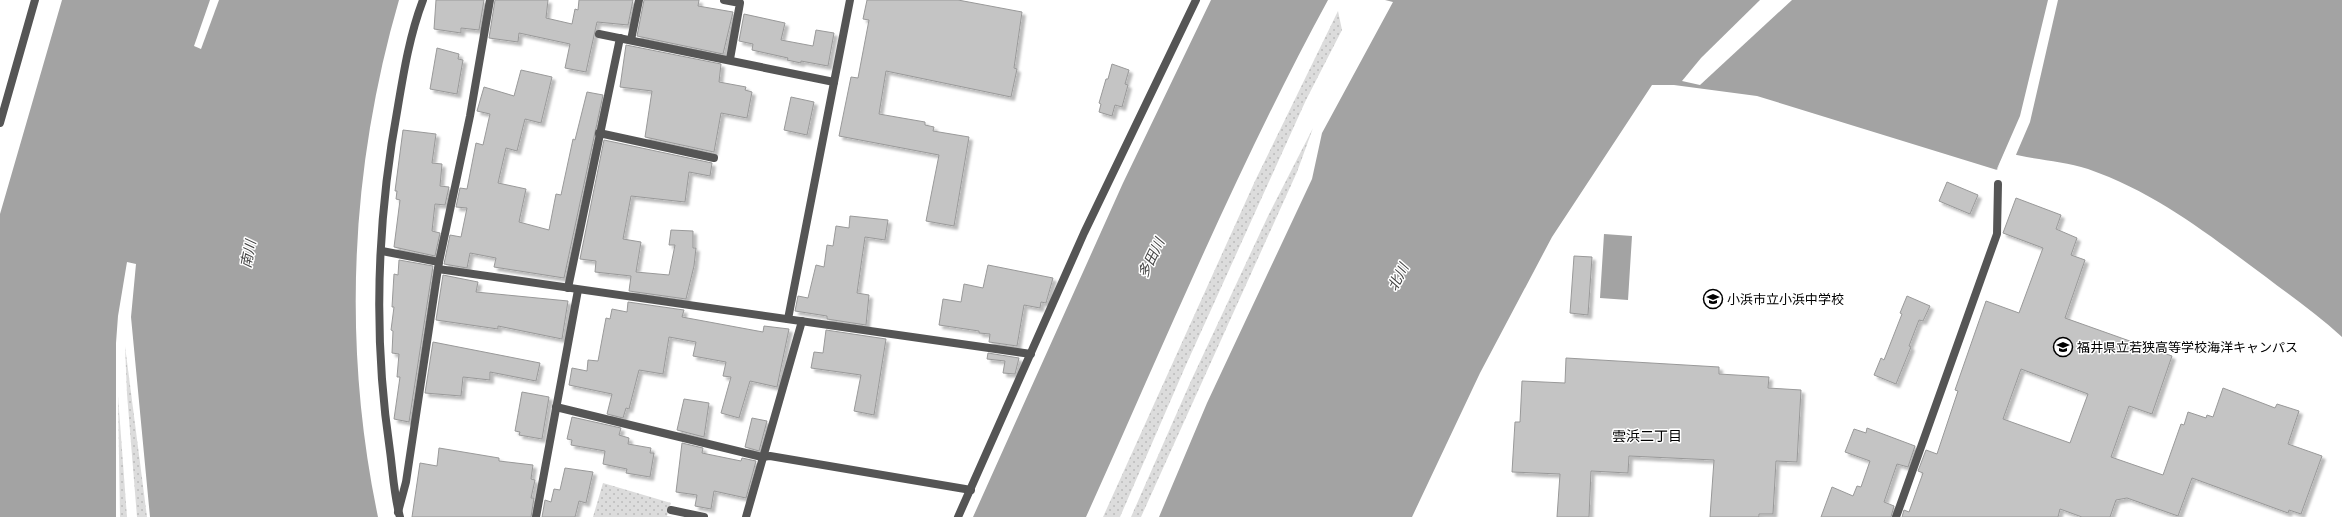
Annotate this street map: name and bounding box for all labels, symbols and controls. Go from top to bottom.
water label: 多田川 [1134,233,1169,281]
water label: 南川 [236,237,260,269]
water label: 北川 [1384,259,1413,294]
school or university icon: 小浜市立小浜中学校 [1702,288,1724,310]
place label: 小浜市立小浜中学校 [1727,291,1844,308]
school or university icon: 福井県立若狭高等学校海洋キャンパス [2052,336,2074,358]
place label: 福井県立若狭高等学校海洋キャンパス [2077,339,2298,356]
district label: 雲浜二丁目 [1612,427,1682,445]

